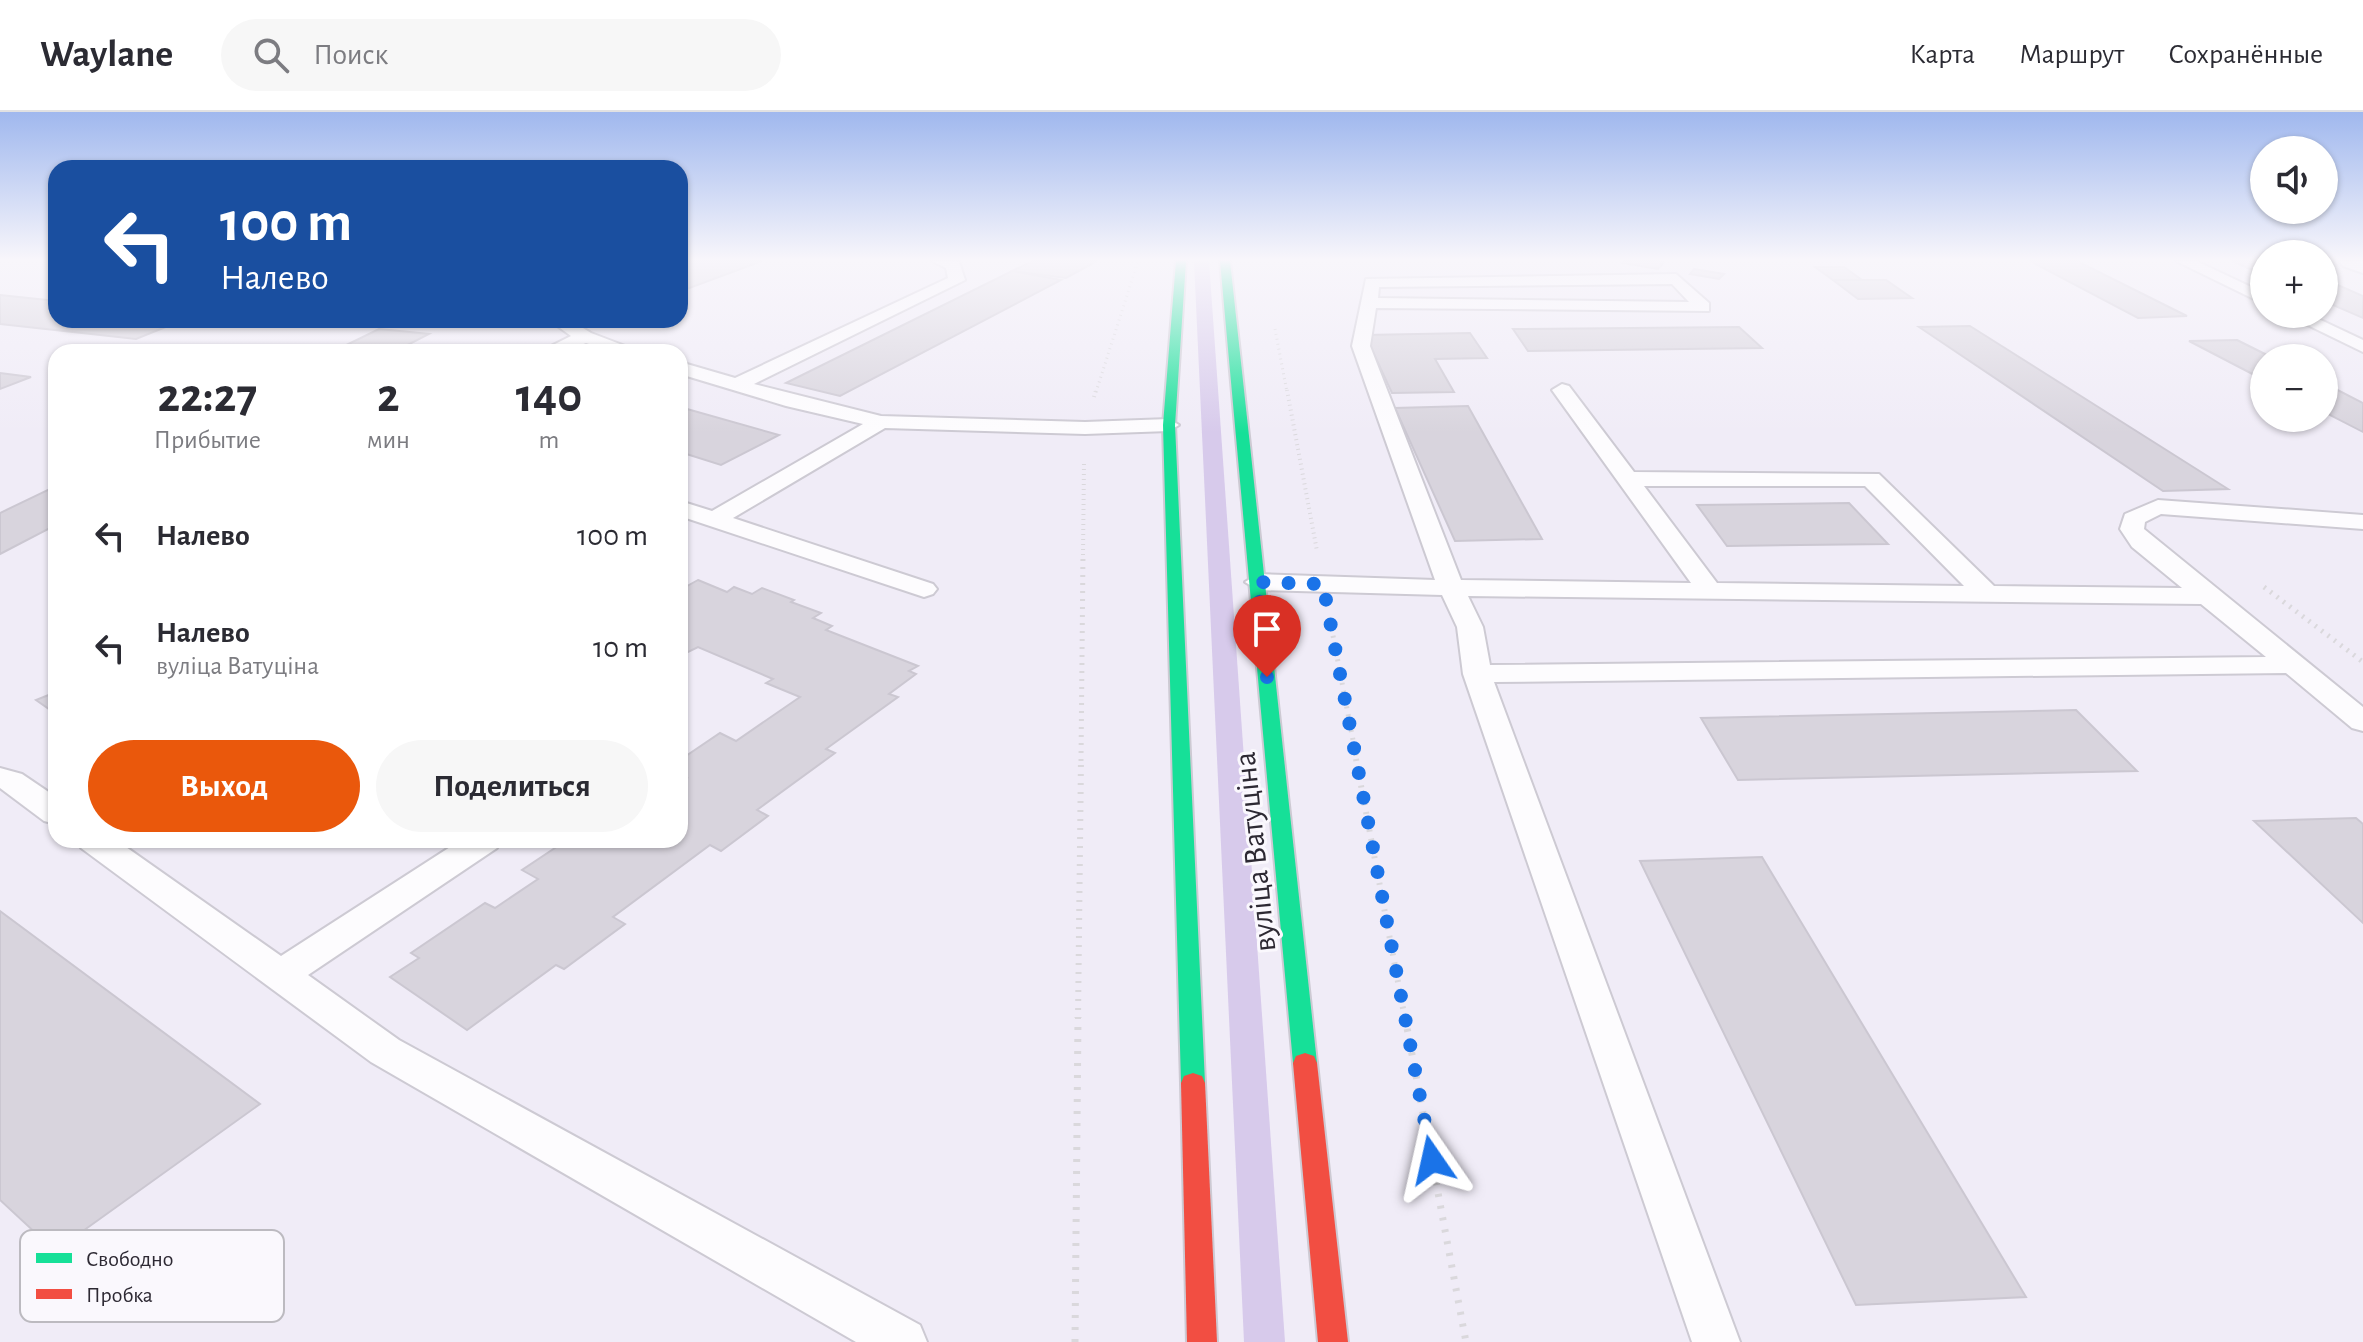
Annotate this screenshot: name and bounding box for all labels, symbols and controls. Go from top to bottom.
search box [221,19,781,91]
icon: search [249,33,293,77]
text: Waylane [40,36,173,74]
text: Поиск [313,40,388,70]
text: Карта [1909,41,1975,69]
text: Маршрут [2019,41,2124,69]
text: Сохранённые [2168,41,2323,69]
map controls [2250,136,2338,432]
button: sound [2250,136,2338,224]
icon: left [88,192,192,296]
text: 100 m [220,195,352,251]
button: + [2250,240,2338,328]
text: Налево [220,260,329,296]
button: − [2250,344,2338,432]
text: 22:27 [158,373,257,421]
text: 2 [377,373,400,421]
text: 140 [516,373,582,421]
text: Прибытие [154,427,261,453]
text: мин [367,427,410,453]
text: m [539,427,559,453]
icon: left [88,514,132,558]
text: Налево [156,521,250,551]
text: 100 m [577,521,648,551]
pin [1233,595,1301,677]
icon: arrive [1245,607,1289,651]
text: Налево [156,618,250,648]
icon: left [88,626,132,670]
text: 10 m [593,633,648,663]
text: вуліца Ватуціна [156,653,319,679]
button: Выход [88,740,360,832]
button: Поделиться [376,740,648,832]
street label: вуліца Ватуціна [1229,750,1281,953]
position arrow [1390,1118,1474,1202]
legend [20,1230,284,1322]
text: Свободно [86,1248,174,1270]
text: Пробка [86,1284,153,1306]

